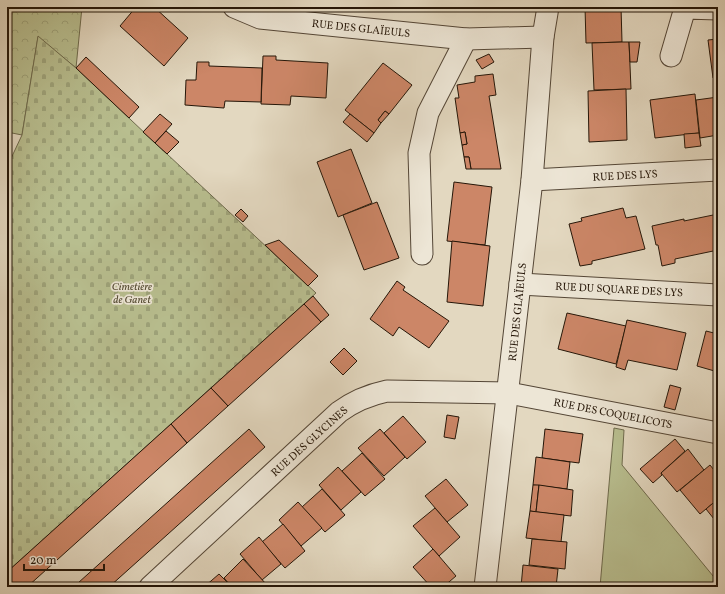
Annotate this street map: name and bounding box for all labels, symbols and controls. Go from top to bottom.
street label: RUE DES GLAÏEULS [311,17,411,42]
street label: RUE DES LYS [592,167,658,186]
street label: RUE DES GLAÏEULS [506,262,531,362]
park label: Cimetière de Ganet [112,280,152,308]
street label: RUE DU SQUARE DES LYS [555,280,683,301]
street label: RUE DES COQUELICOTS [552,396,673,433]
street label: RUE DES GLYCINES [268,403,352,481]
scale bar [24,546,104,572]
text: 20 m [30,553,57,569]

